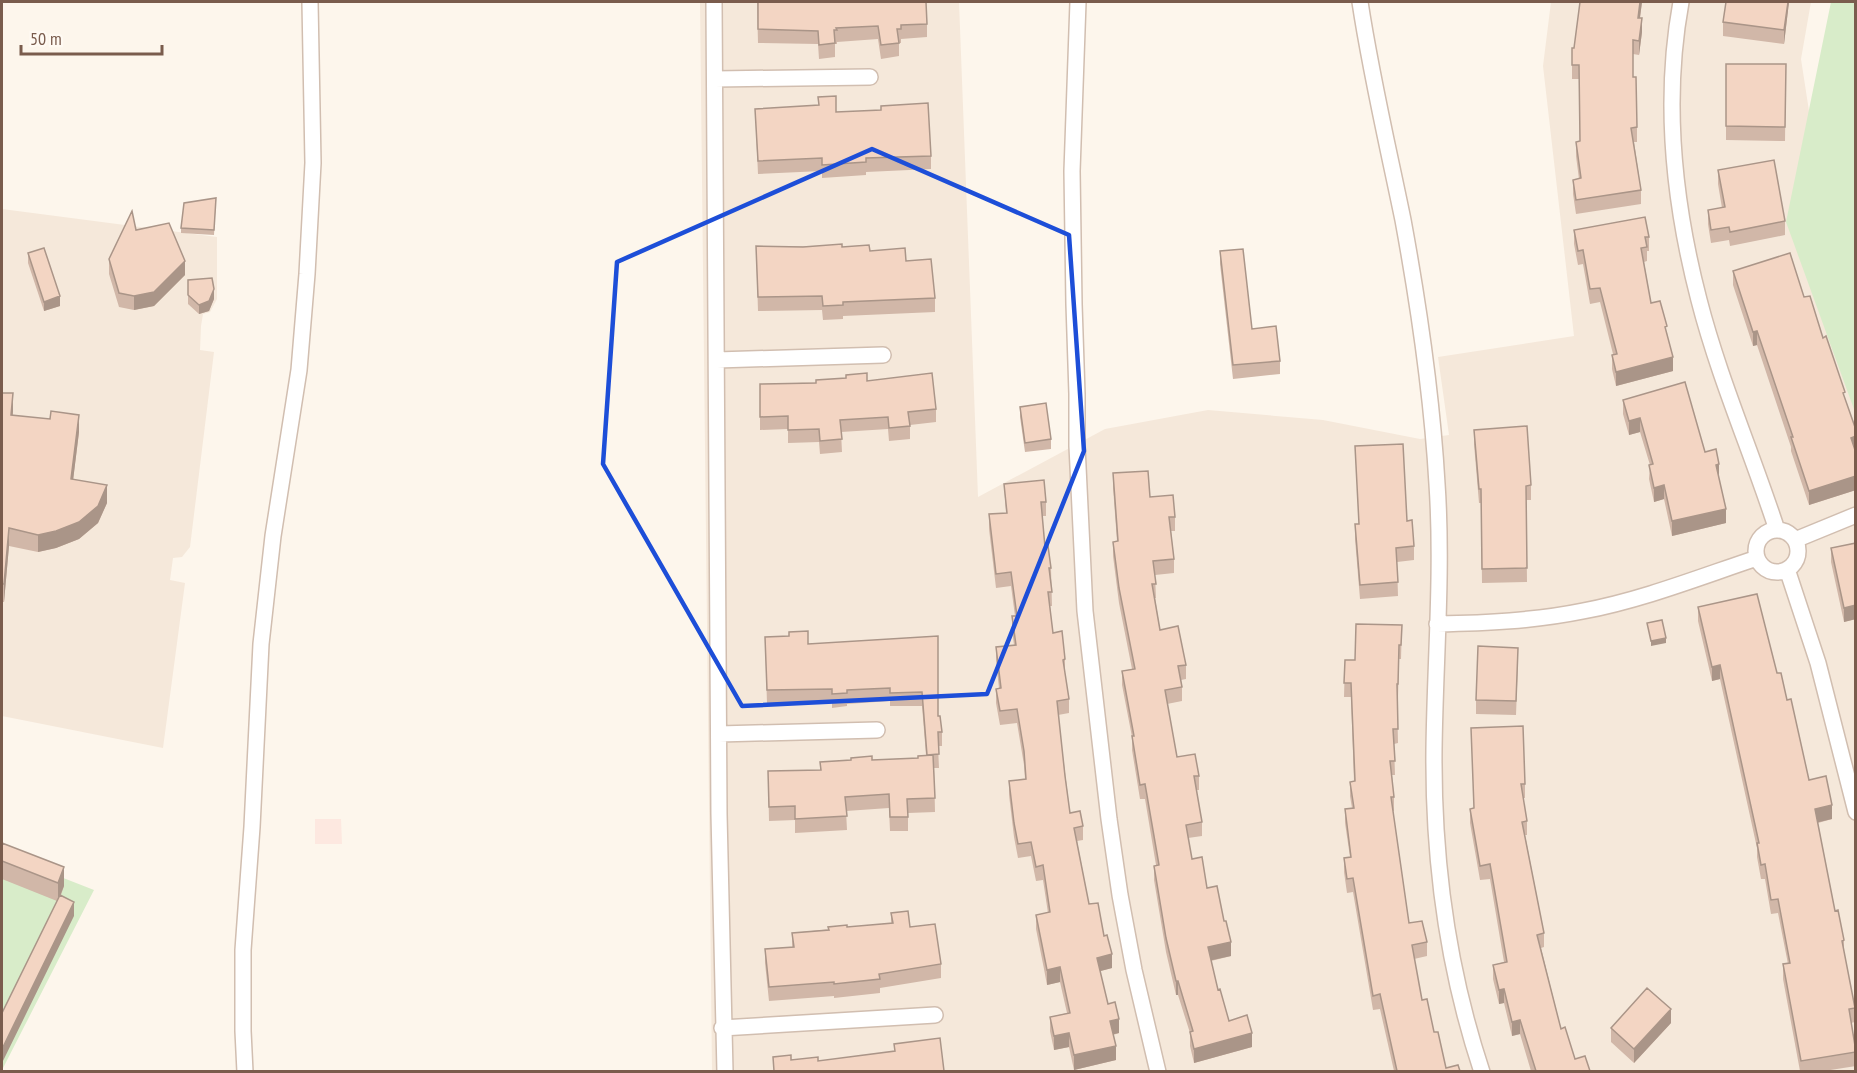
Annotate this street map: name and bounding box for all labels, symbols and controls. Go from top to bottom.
scale bar [21,18,162,56]
text: 50 m [30,27,62,50]

